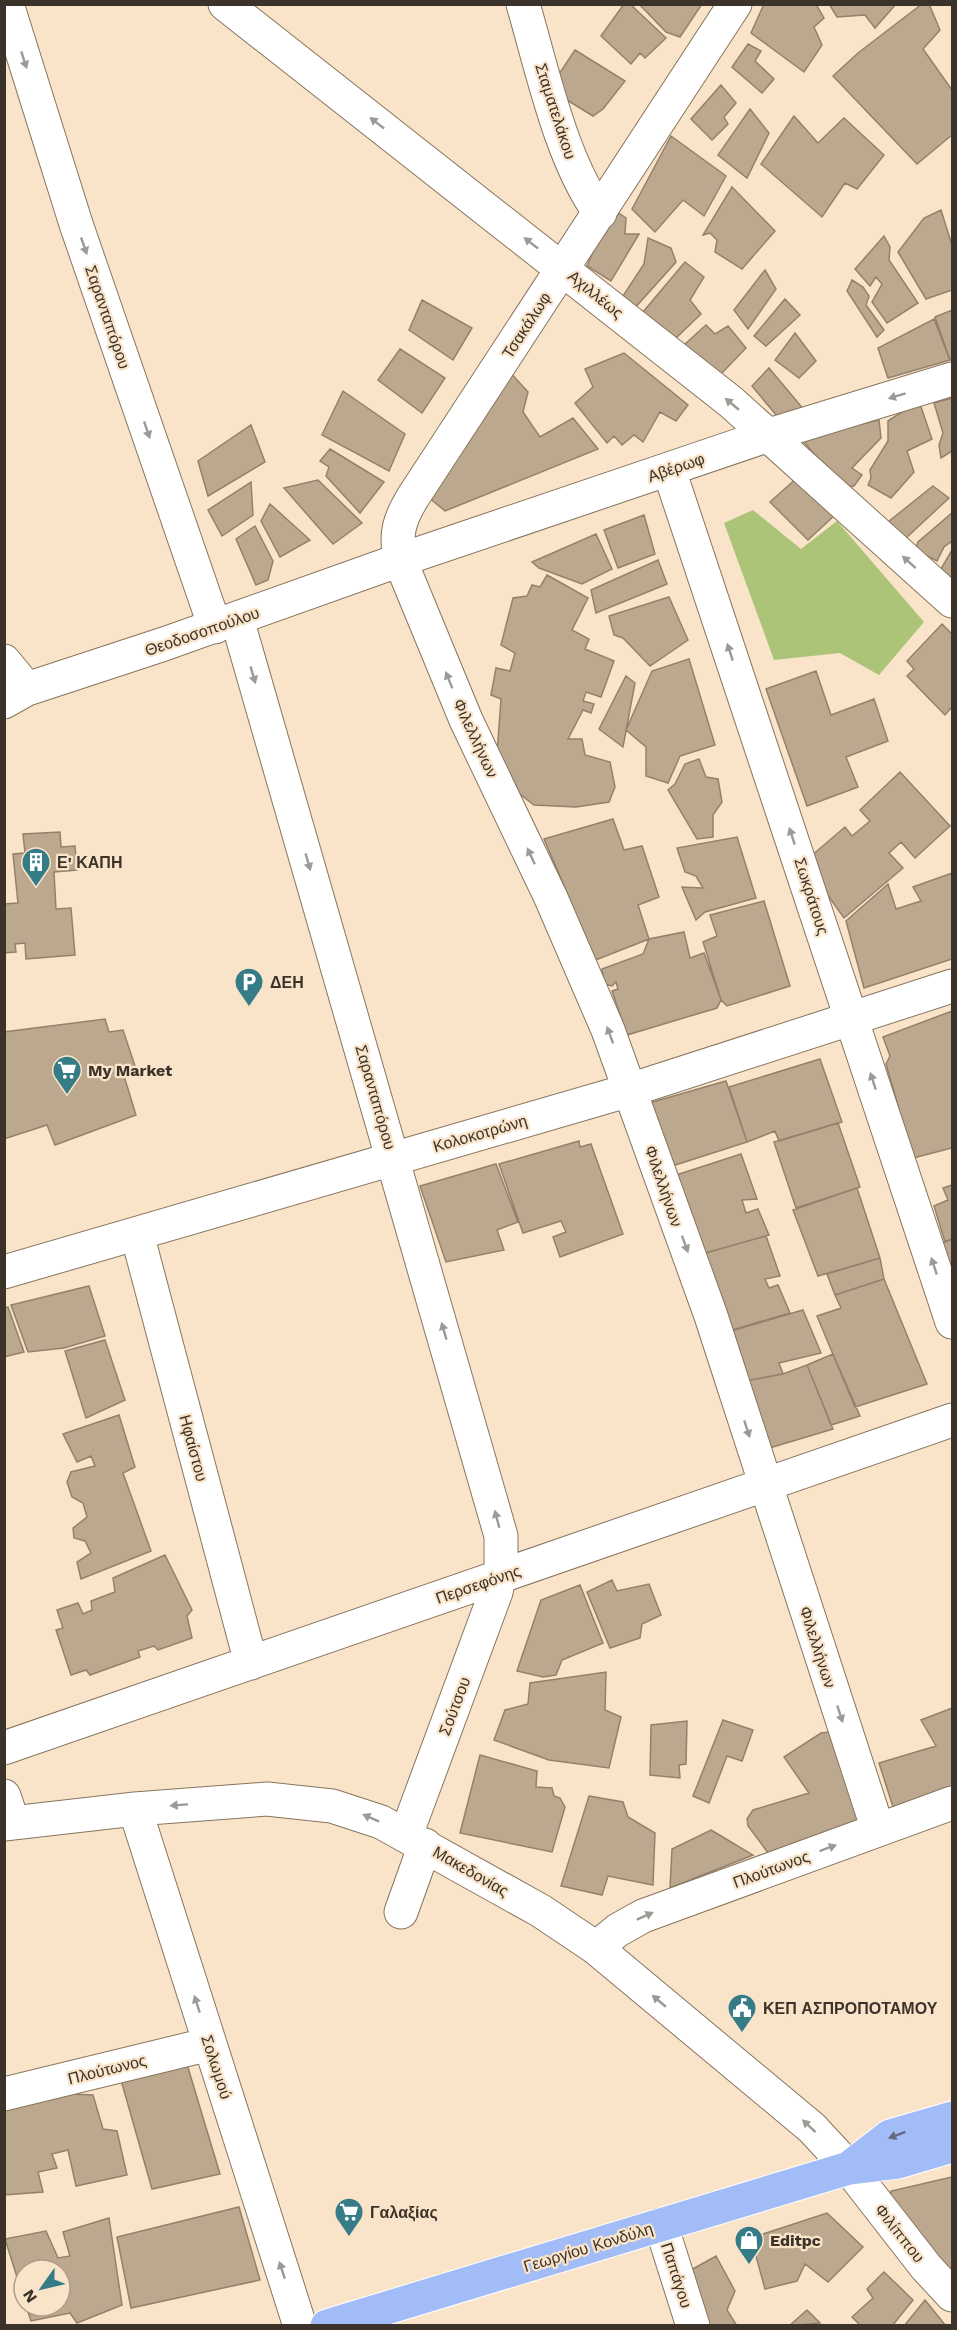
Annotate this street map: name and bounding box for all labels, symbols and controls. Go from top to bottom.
one-way arrow [20,51,29,69]
street label: Σταματελάκου [531,61,580,161]
one-way arrow [369,116,385,129]
one-way arrow [79,237,89,255]
one-way arrow [523,237,538,249]
street label: Σαρανταπόρου [81,263,134,371]
street label: Αχιλλέως [564,266,627,323]
street label: Τσακάλωφ [498,289,555,362]
one-way arrow [888,392,906,401]
one-way arrow [725,398,740,411]
one-way arrow [143,421,153,439]
street label: Αβέρωφ [645,449,707,486]
one-way arrow [902,556,917,569]
street label: Θεοδοσοπούλου [142,603,262,660]
one-way arrow [725,642,734,660]
one-way arrow [249,666,258,684]
one-way arrow [444,670,454,688]
street label: Φιλελλήνων [449,696,502,781]
one-way arrow [786,827,796,845]
building icon: Ε' ΚΑΠΗ [20,846,52,888]
one-way arrow [527,848,536,865]
place label: Ε' ΚΑΠΗ [57,853,122,872]
one-way arrow [304,853,313,871]
street label: Σωκράτους [790,855,833,937]
parking icon: ΔΕΗ [233,966,265,1008]
place label: ΔΕΗ [270,973,304,992]
one-way arrow [605,1026,614,1044]
street label: Σαρανταπόρου [351,1042,400,1152]
supermarket icon: My Market [51,1054,83,1096]
place label: My Market [88,1061,172,1080]
one-way arrow [868,1072,878,1090]
street label: Κολοκοτρώνη [431,1111,529,1156]
street label: Φιλελλήνων [641,1143,686,1229]
one-way arrow [680,1235,690,1253]
one-way arrow [929,1257,938,1275]
one-way arrow [439,1322,448,1340]
street label: Ηφαίστου [175,1413,212,1484]
one-way arrow [743,1420,752,1438]
one-way arrow [492,1509,501,1527]
street label: Περσεφόνης [433,1561,523,1608]
street label: Φιλελλήνων [795,1604,840,1690]
street label: Σούτσου [435,1674,474,1738]
one-way arrow [836,1705,845,1723]
one-way arrow [170,1800,189,1810]
one-way arrow [362,1813,380,1823]
street label: Μακεδονίας [430,1842,512,1901]
one-way arrow [819,1843,837,1853]
street label: Πλούτωνος [730,1847,812,1892]
one-way arrow [636,1911,654,1921]
public building icon: ΚΕΠ ΑΣΠΡΟΠΟΤΑΜΟΥ [726,1992,758,2034]
one-way arrow [192,1995,201,2013]
one-way arrow [651,1995,667,2008]
place label: ΚΕΠ ΑΣΠΡΟΠΟΤΑΜΟΥ [763,1999,938,2018]
street label: Σολωμού [197,2033,236,2102]
street label: Πλούτωνος [66,2051,149,2088]
one-way arrow [801,2119,816,2133]
one-way arrow [887,2130,905,2140]
supermarket icon: Γαλαξίας [333,2196,365,2238]
street label: Φιλίππου [871,2200,928,2266]
place label: Γαλαξίας [370,2203,438,2222]
street label: Γεωργίου Κονδύλη [521,2219,655,2276]
shop icon: Editpc [733,2224,765,2266]
place label: Editpc [770,2231,821,2250]
street label: Παπάγου [657,2240,696,2310]
north arrow [12,2258,72,2318]
one-way arrow [277,2261,286,2279]
text: N [19,2286,41,2306]

